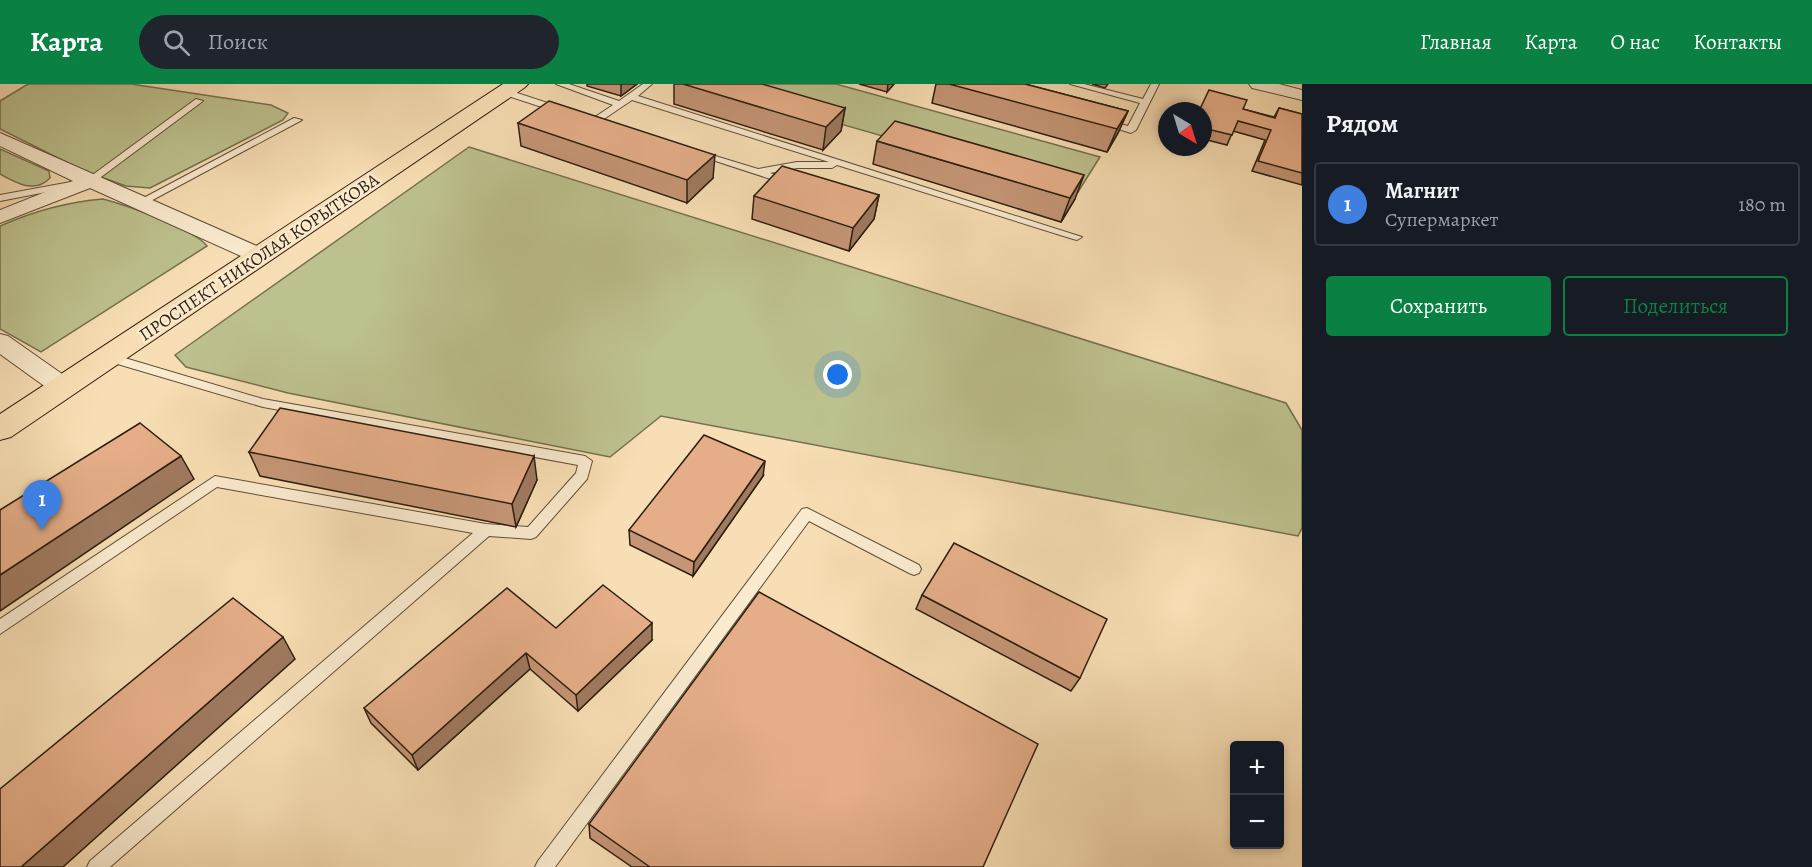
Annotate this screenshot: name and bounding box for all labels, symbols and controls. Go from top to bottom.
search box [139,15,559,69]
text: Карта [30,23,103,61]
icon: search [160,26,193,59]
text: Поиск [208,27,268,57]
text: Главная [1420,28,1492,56]
text: Карта [1525,28,1577,56]
text: О нас [1610,28,1660,56]
text: Контакты [1693,28,1782,56]
north arrow [1158,102,1212,156]
text: Рядом [1326,106,1398,141]
street label: ПРОСПЕКТ НИКОЛАЯ КОРЫТКОВА [134,167,384,347]
text: Магнит [1385,176,1459,206]
text: 1 [1344,191,1351,218]
text: 180 m [1738,191,1786,218]
text: Супермаркет [1385,206,1499,233]
button: Сохранить [1326,276,1551,336]
button: Поделиться [1563,276,1788,336]
your location [823,360,852,389]
pin: 1 [22,480,62,530]
map controls [1230,741,1284,849]
button: + [1230,741,1284,795]
button: − [1230,795,1284,849]

